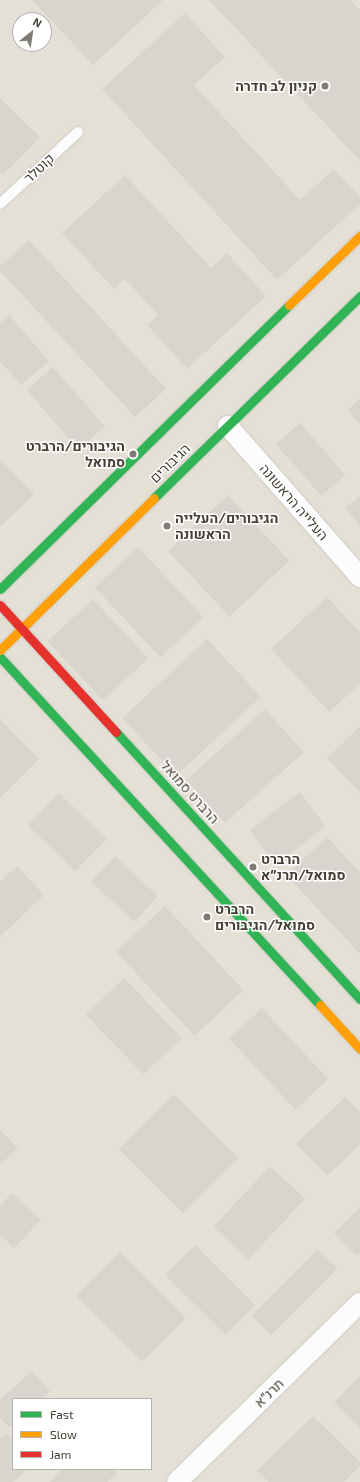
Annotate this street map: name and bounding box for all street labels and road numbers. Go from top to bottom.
street label: קוטלר [20,150,58,186]
street label: הגיבורים [146,440,194,486]
street label: העלייה הראשונה [256,460,332,544]
street label: הרברט סמואל [157,757,223,827]
street label: תרנ״א [251,1375,287,1411]

